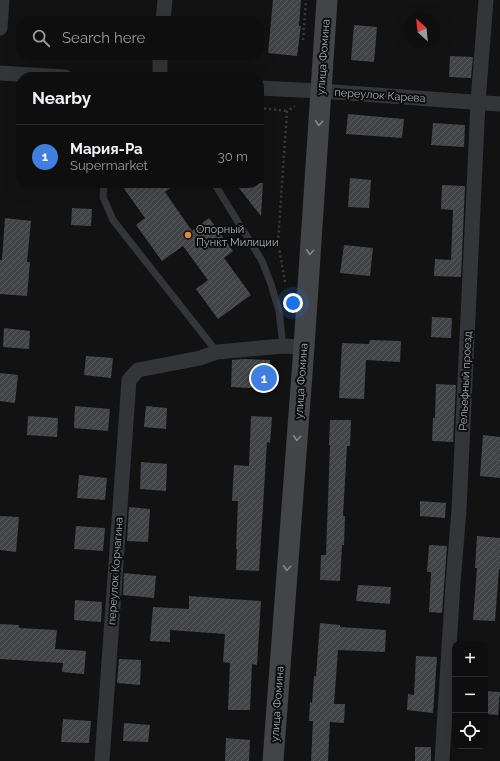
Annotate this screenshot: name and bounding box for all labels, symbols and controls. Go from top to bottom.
north arrow [404,12,440,48]
search box [16,16,264,60]
street label: улица Фомина [314,19,333,95]
icon: search [30,27,52,49]
text: Search here [62,29,145,47]
street label: переулок Карева [334,86,426,105]
text: Nearby [32,88,91,108]
one-way arrow [314,120,323,126]
text: Мария-Ра [70,140,143,158]
text: 1 [42,149,48,164]
text: 30 m [218,149,248,164]
text: Supermarket [70,158,148,173]
place label: Опорный Пункт Милиции [196,223,278,249]
marker: Опорный Пункт Милиции [183,230,193,240]
one-way arrow [306,249,314,255]
your location [283,293,303,313]
street label: Рельефный проезд [456,330,475,431]
street label: улица Фомина [292,343,311,419]
pin: 1 [251,363,277,393]
one-way arrow [292,435,301,441]
street label: переулок Корчагина [105,517,126,625]
one-way arrow [283,565,292,571]
map controls [452,641,488,749]
button: + [452,641,488,677]
street label: улица Фомина [268,666,287,742]
button: − [452,677,488,713]
button: locate [452,713,488,749]

